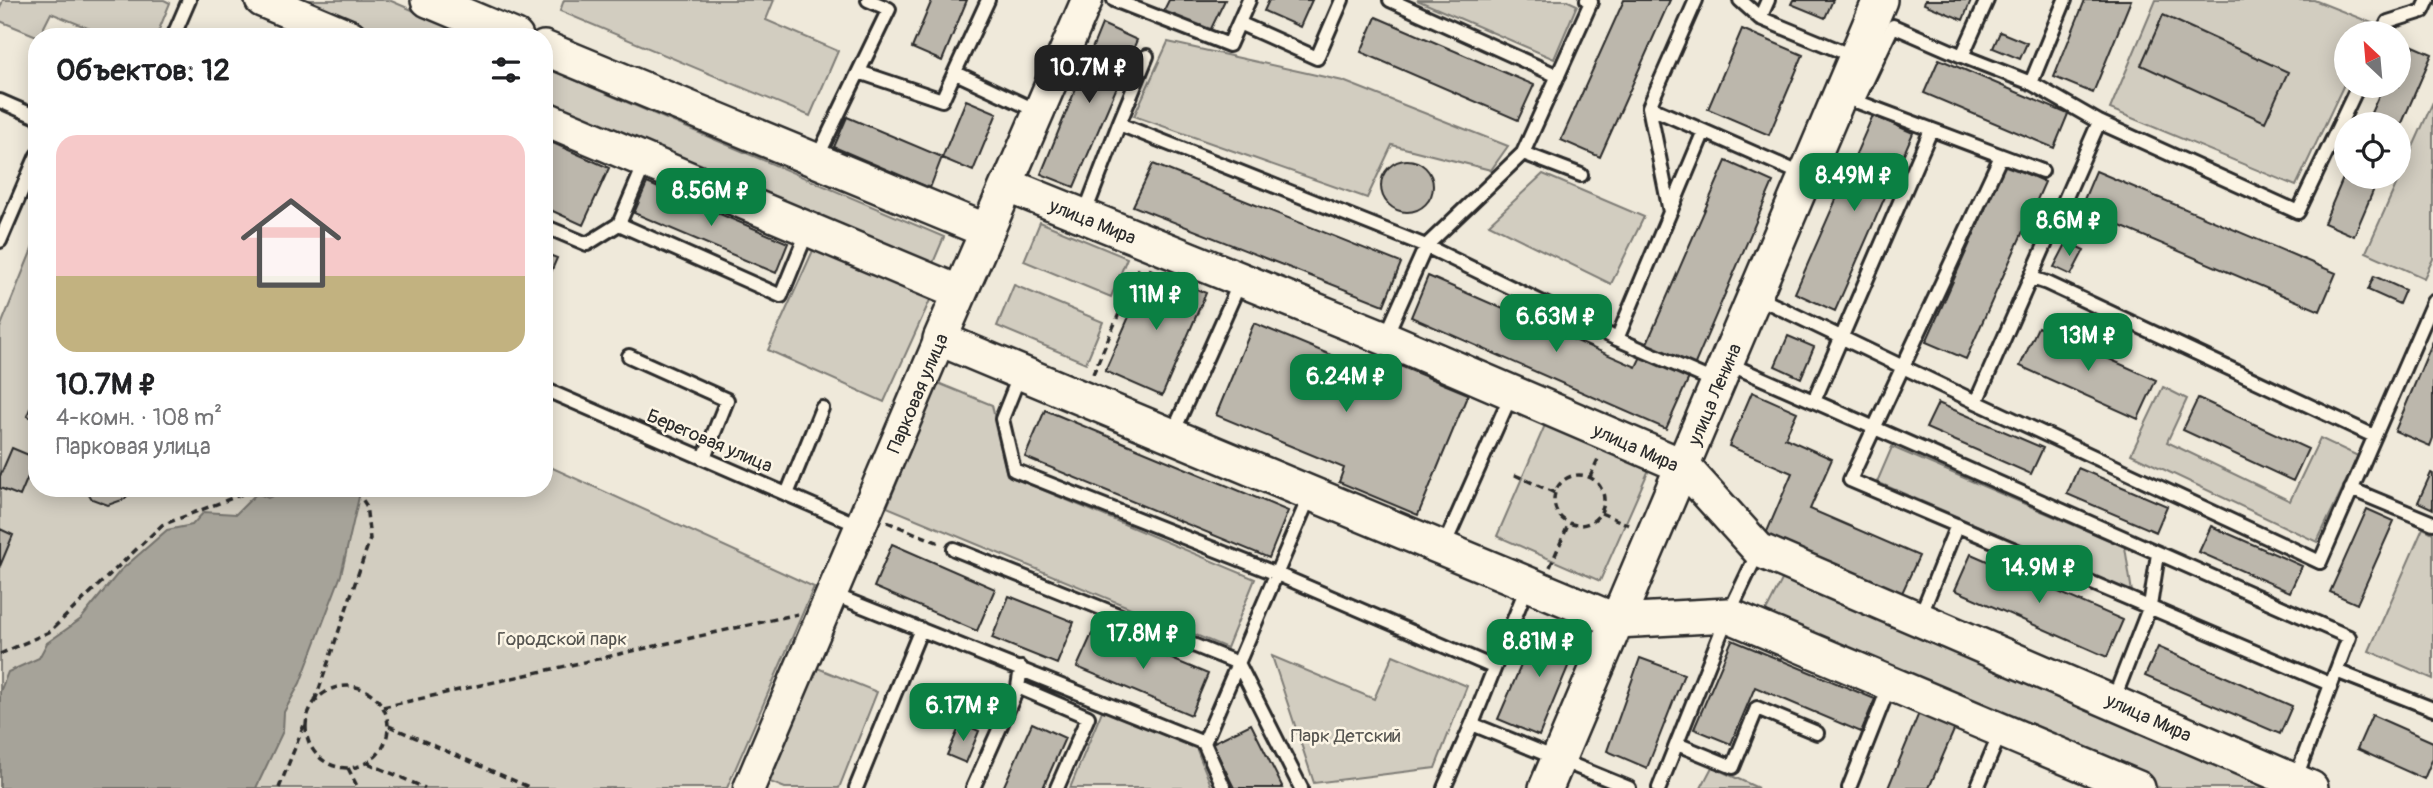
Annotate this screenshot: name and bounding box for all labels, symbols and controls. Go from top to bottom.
north arrow [2334,21,2412,98]
map controls [2334,21,2411,189]
pin: 10.7M ₽ [1024,46,1154,105]
icon: filters [487,51,525,89]
text: Объектов: 12 [56,52,230,89]
text: 10.7M ₽ [1050,53,1128,82]
button: locate [2334,112,2411,189]
pin: 8.49M ₽ [1789,154,1919,213]
text: 8.49M ₽ [1815,161,1893,190]
pin: 8.56M ₽ [646,168,776,228]
text: 8.56M ₽ [672,176,750,205]
icon: home [228,180,354,306]
street label: улица Мира [1045,193,1140,250]
pin: 8.6M ₽ [2012,198,2126,258]
text: 8.6M ₽ [2036,206,2102,235]
pin: 11M ₽ [1107,272,1205,332]
text: 11M ₽ [1129,280,1183,309]
pin: 6.63M ₽ [1491,294,1621,354]
text: 6.63M ₽ [1516,302,1596,331]
pin: 13M ₽ [2039,314,2137,373]
text: 13M ₽ [2059,321,2117,350]
street label: Парковая улица [882,330,954,457]
street label: улица Ленина [1682,340,1747,450]
pin: 6.24M ₽ [1281,354,1411,414]
text: 6.24M ₽ [1306,362,1386,391]
text: 10.7M ₽ [56,366,157,403]
text: 4-комн. · 108 m² [56,403,222,432]
street label: Береговая улица [643,404,776,478]
street label: улица Мира [1588,418,1682,478]
text: Парковая улица [56,432,211,461]
pin: 14.9M ₽ [1974,546,2104,605]
text: 14.9M ₽ [2002,553,2076,582]
pin: 17.8M ₽ [1078,612,1208,671]
text: 17.8M ₽ [1106,619,1180,648]
pin: 8.81M ₽ [1474,620,1604,679]
park label: Городской парк [497,627,627,651]
text: 8.81M ₽ [1503,627,1575,656]
pin: 6.17M ₽ [898,684,1028,743]
street label: улица Мира [2101,688,2195,748]
text: 6.17M ₽ [926,691,1000,720]
park label: Парк Детский [1291,724,1401,748]

